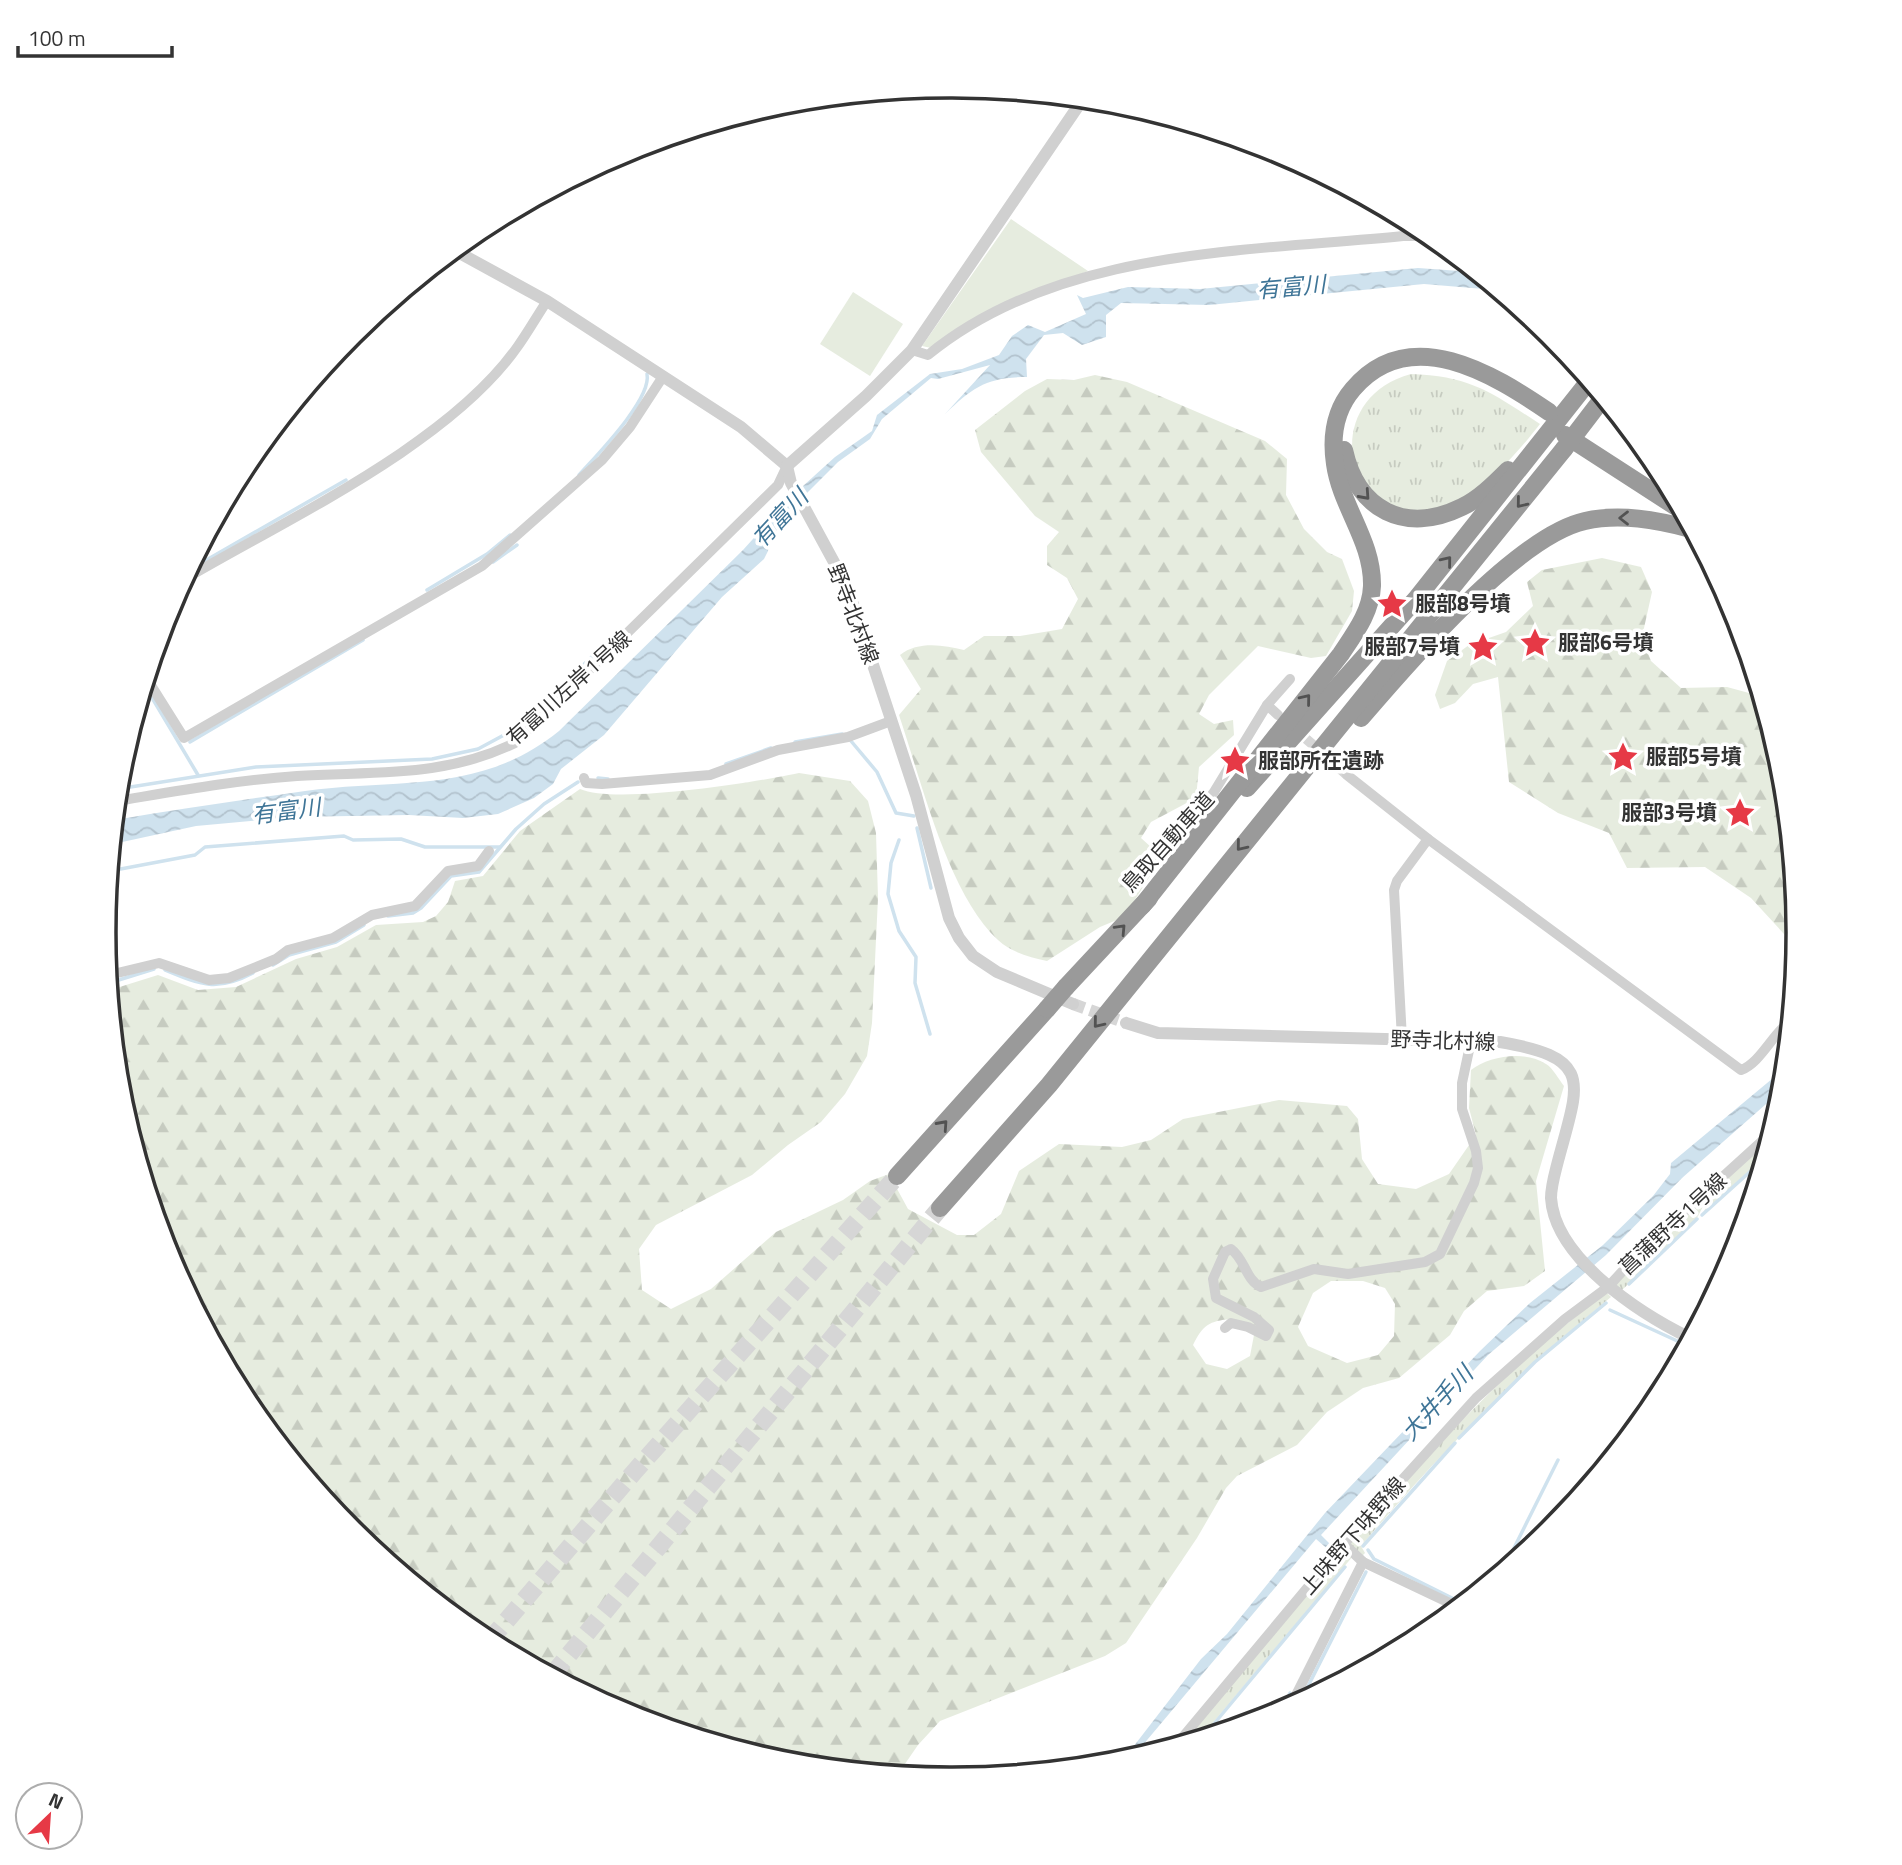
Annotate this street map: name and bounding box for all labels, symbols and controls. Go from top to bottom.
scale bar [18,14,172,58]
text: 100 m [28,22,85,54]
water label: 有富川 [1255,266,1330,307]
water label: 有富川 [743,478,818,555]
one-way arrow [1357,487,1369,500]
one-way arrow [1517,495,1530,507]
one-way arrow [1618,510,1629,526]
one-way arrow [1439,556,1451,569]
street label: 野寺北村線 [820,559,888,668]
place icon: 服部8号墳 [1375,587,1409,621]
place label: 服部8号墳 [1415,587,1511,619]
street label: 有富川左岸1号線 [499,622,638,752]
place icon: 服部6号墳 [1518,626,1552,660]
place label: 服部6号墳 [1558,626,1654,658]
place label: 服部7号墳 [1364,630,1460,662]
place icon: 服部7号墳 [1466,630,1500,664]
one-way arrow [1298,694,1311,706]
place icon: 服部5号墳 [1606,740,1640,774]
place label: 服部5号墳 [1646,740,1742,772]
place icon: 服部所在遺跡 [1218,744,1252,778]
place label: 服部所在遺跡 [1258,744,1384,776]
street label: 鳥取自動車道 [1113,784,1221,899]
water label: 有富川 [250,789,325,832]
place label: 服部3号墳 [1621,796,1717,828]
place icon: 服部3号墳 [1723,796,1757,830]
one-way arrow [1236,838,1249,850]
one-way arrow [1112,924,1125,937]
one-way arrow [1094,1014,1106,1027]
street label: 野寺北村線 [1390,1022,1496,1058]
one-way arrow [935,1120,947,1133]
street label: 菖蒲野寺1号線 [1611,1165,1734,1282]
water label: 大井手川 [1392,1355,1483,1448]
street label: 上味野下味野線 [1292,1469,1413,1601]
north arrow [14,1781,84,1851]
text: N [44,1784,68,1816]

